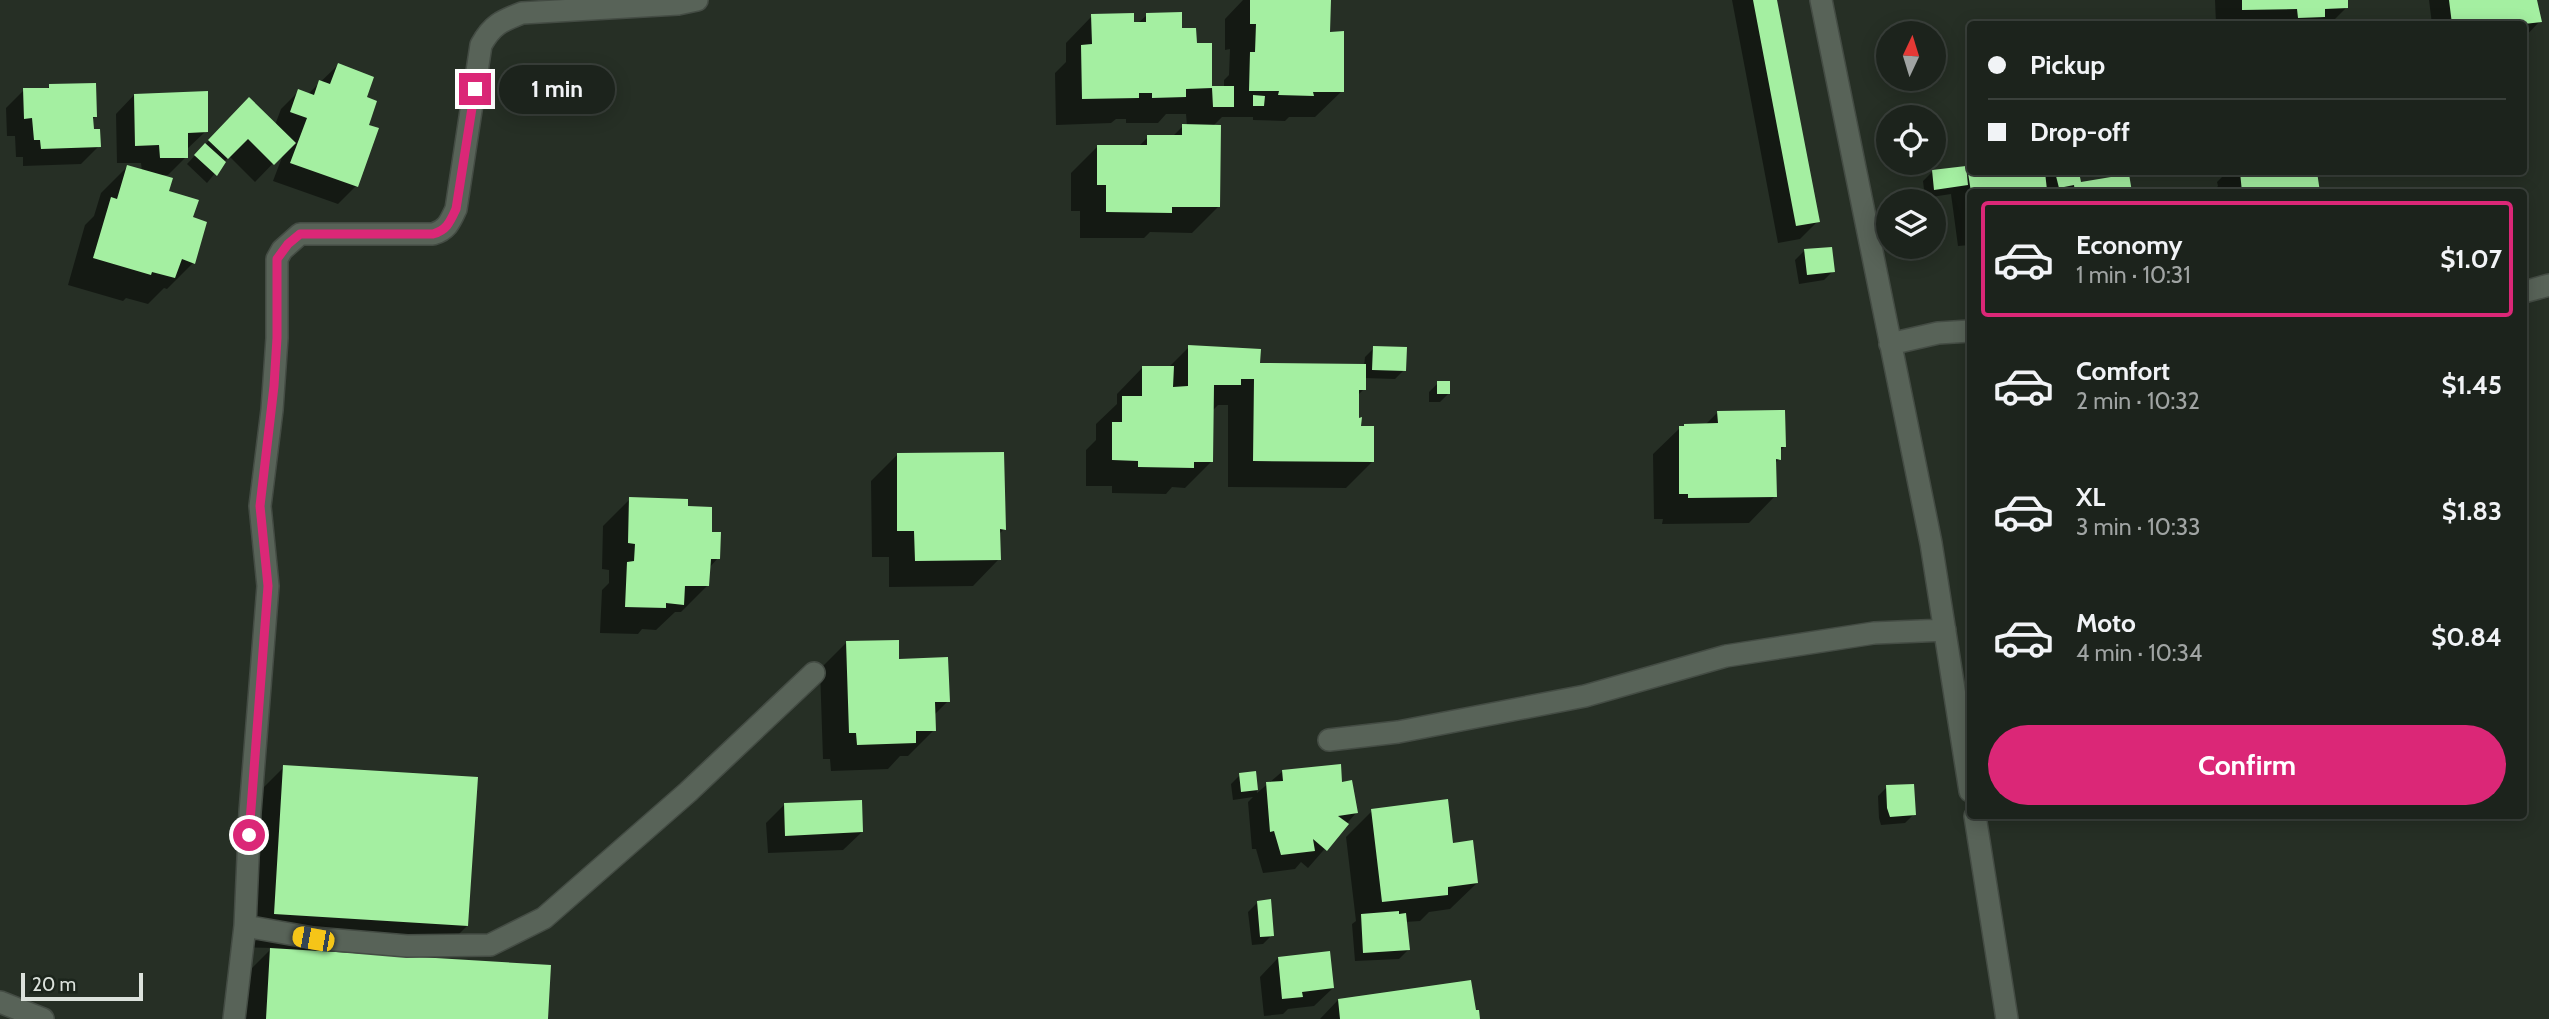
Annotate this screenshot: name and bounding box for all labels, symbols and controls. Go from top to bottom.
north arrow [1876,21,1946,91]
map controls [1876,21,1946,259]
text: Pickup [2030,49,2105,81]
callout: 1 min [500,64,615,114]
route end [459,73,491,105]
text: 1 min [531,75,583,103]
button: locate [1876,105,1946,175]
text: Drop-off [2030,116,2130,148]
button: layers [1876,189,1946,259]
icon: car [1992,228,2055,291]
text: Economy [2076,229,2182,261]
text: $1.07 [2440,243,2502,275]
text: 1 min · 10:31 [2076,261,2191,289]
icon: car [1992,354,2055,417]
text: Comfort [2076,355,2170,387]
text: $1.45 [2441,369,2502,401]
text: 2 min · 10:32 [2076,387,2200,415]
icon: car [1992,480,2055,543]
text: XL [2076,481,2105,513]
text: $1.83 [2442,495,2502,527]
text: 3 min · 10:33 [2076,513,2201,541]
icon: car [1992,606,2055,669]
text: Moto [2076,607,2136,639]
text: $0.84 [2431,621,2502,653]
text: 4 min · 10:34 [2076,639,2202,667]
button: Confirm [1988,725,2506,805]
route start [233,819,265,851]
car [291,925,336,953]
scale bar [21,970,144,1002]
text: 20 m [32,973,76,996]

